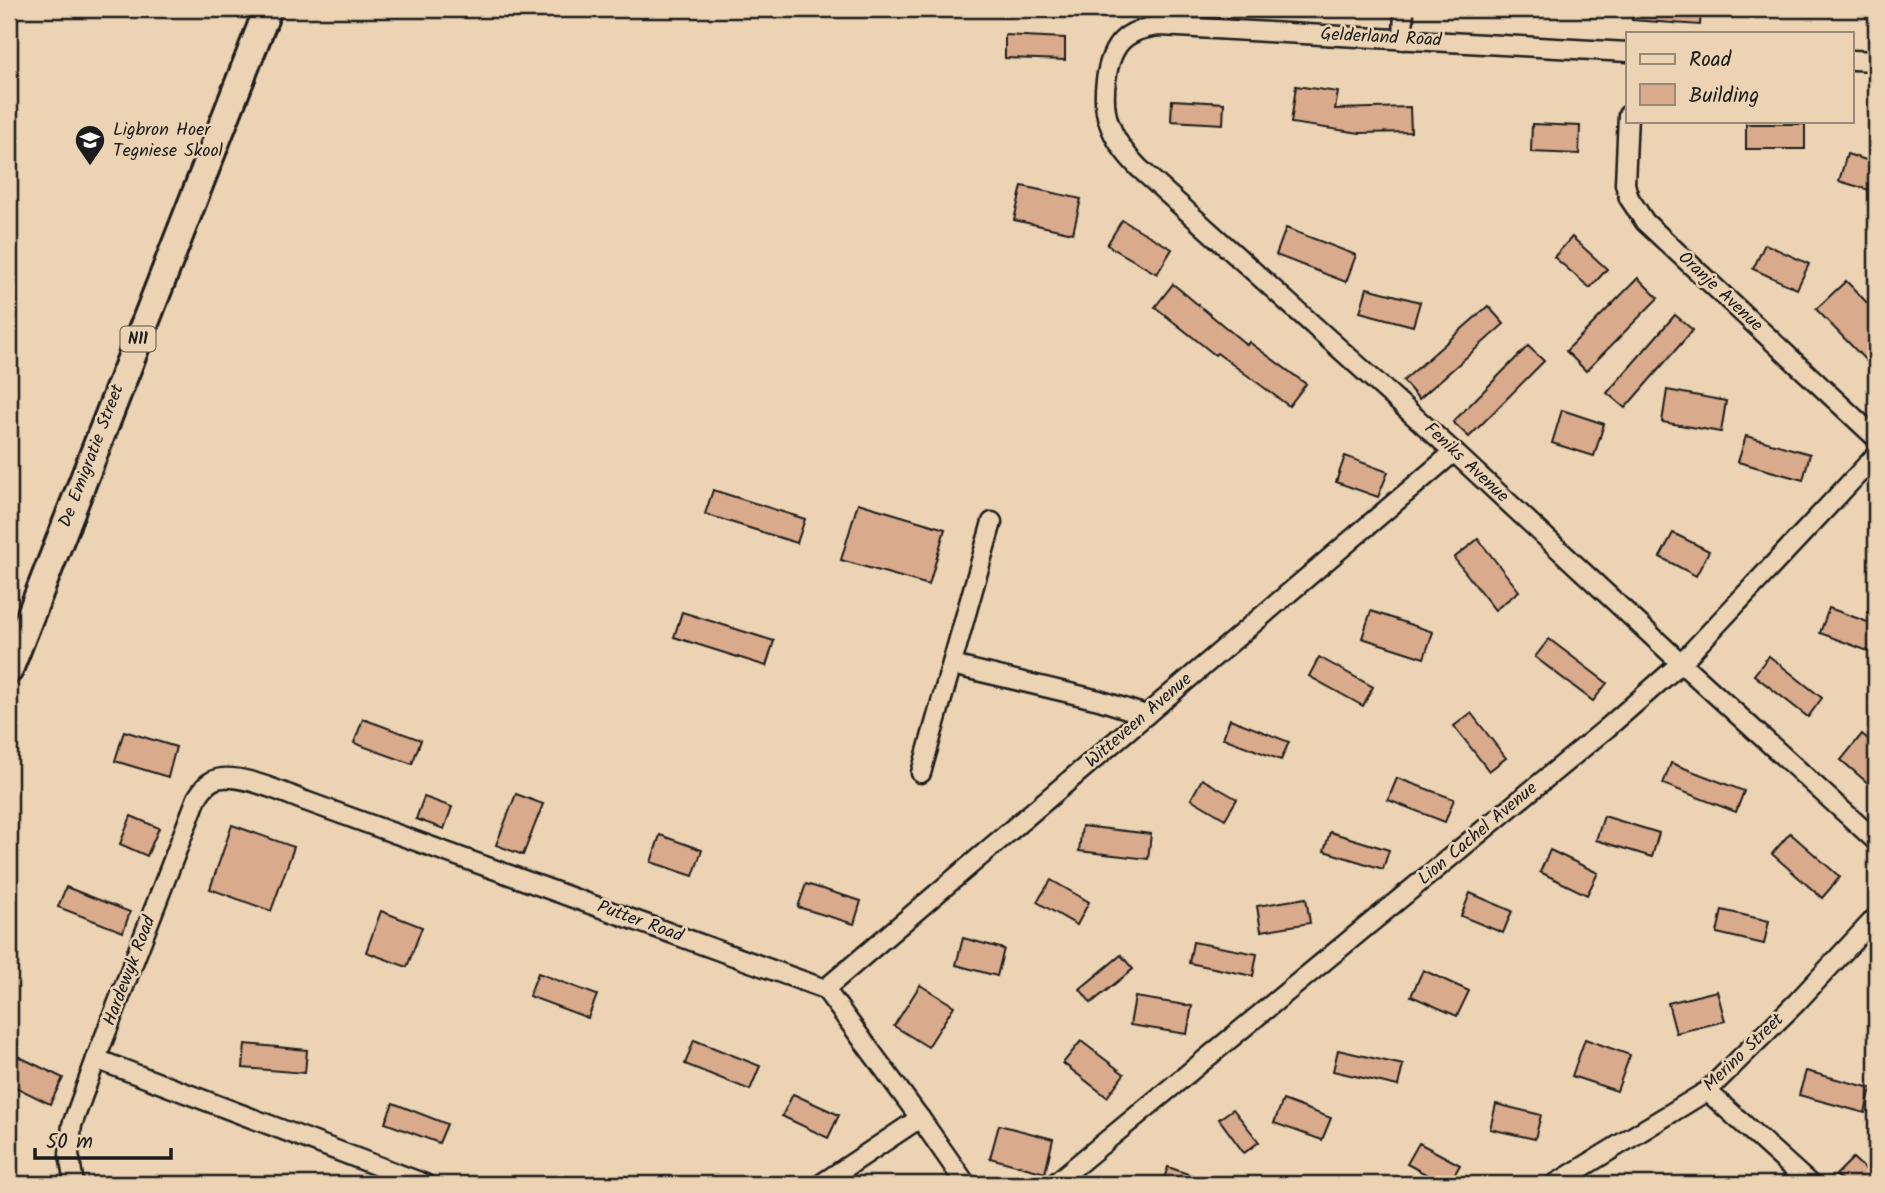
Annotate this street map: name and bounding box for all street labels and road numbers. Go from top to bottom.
street label: Gelderland Road [1320,20,1443,56]
street label: Oranje Avenue [1671,245,1769,339]
road number: N11 [120,326,156,352]
street label: De Emigratie Street [51,379,133,532]
street label: Feniks Avenue [1417,416,1515,510]
street label: Witteveen Avenue [1079,666,1199,776]
street label: Lion Cachel Avenue [1412,775,1544,893]
street label: Putter Road [593,893,688,951]
street label: Hardewyk Road [96,911,165,1030]
street label: Merino Street [1697,1006,1792,1099]

